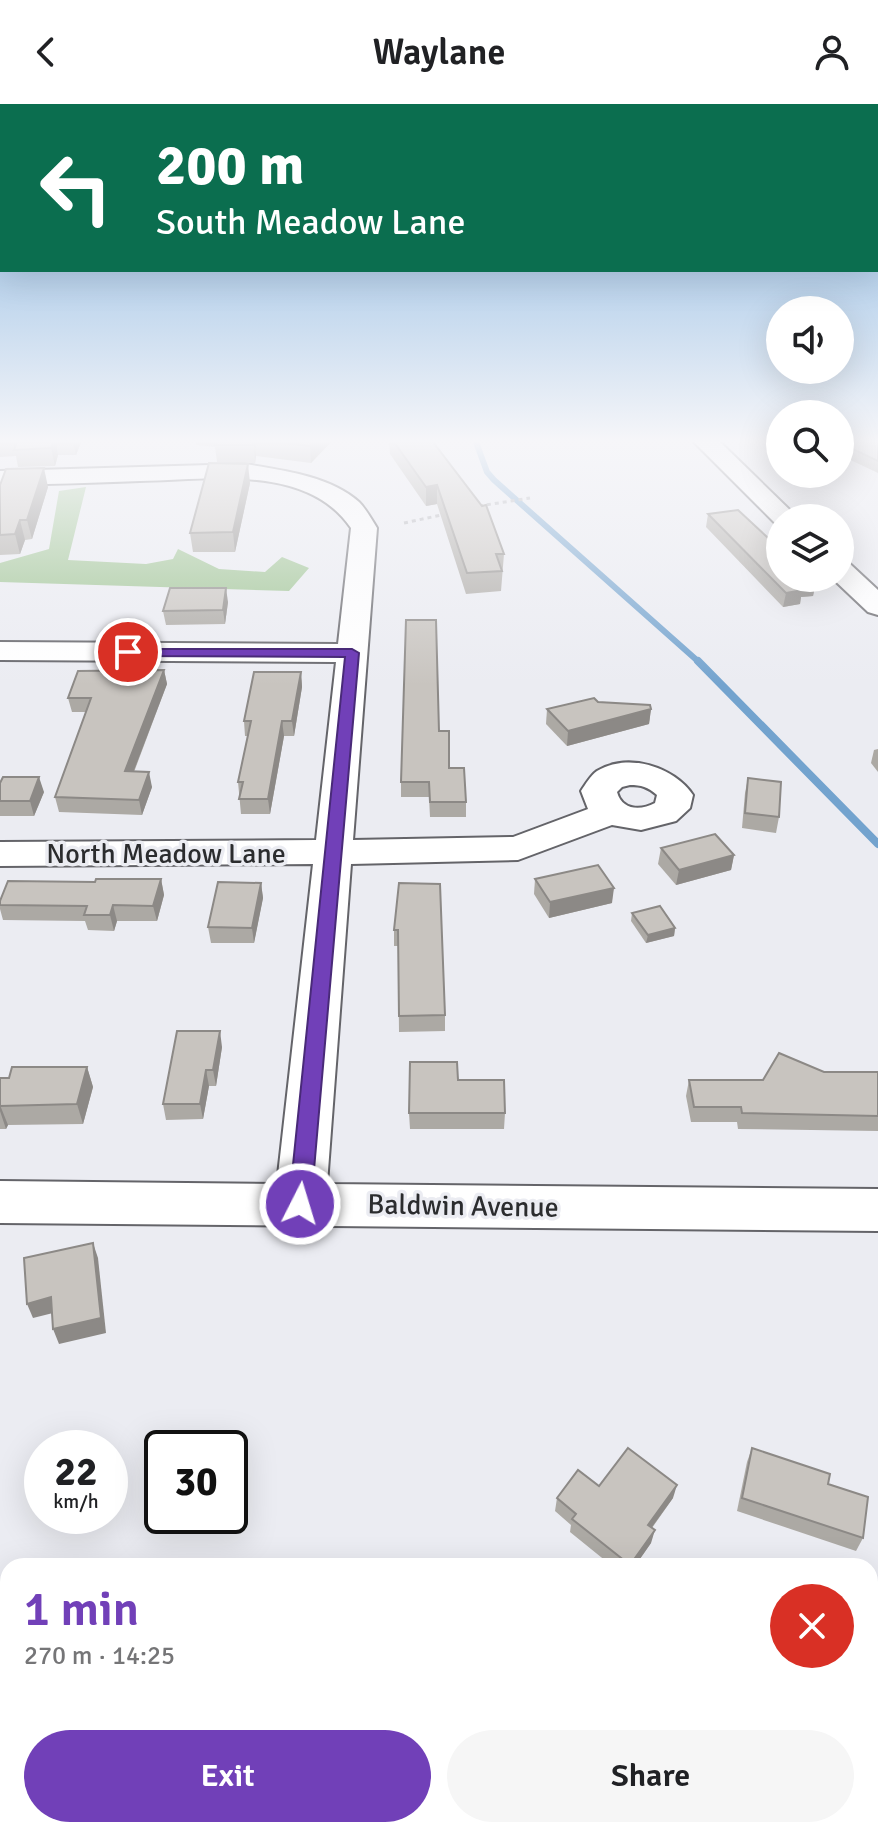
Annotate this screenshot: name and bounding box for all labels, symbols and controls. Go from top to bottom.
icon: back [24,30,68,74]
text: Waylane [373,30,505,75]
icon: person [810,30,854,74]
text: 200 m [156,131,304,200]
icon: left [24,136,128,240]
text: South Meadow Lane [156,200,465,245]
map controls [766,296,854,592]
button: sound [766,296,854,384]
button: search [766,400,854,488]
button: layers [766,504,854,592]
pin [94,618,162,686]
icon: arrive [106,630,150,674]
street label: North Meadow Lane [46,837,286,871]
position arrow [258,1162,342,1246]
street label: Baldwin Avenue [367,1187,559,1225]
speed limit sign: 30 [144,1430,248,1534]
text: 22 [54,1447,98,1497]
text: km/h [53,1489,99,1514]
text: 1 min [24,1580,139,1639]
button: close [770,1584,854,1668]
text: 270 m · 14:25 [24,1640,175,1672]
button: Exit [24,1730,431,1822]
button: Share [447,1730,854,1822]

